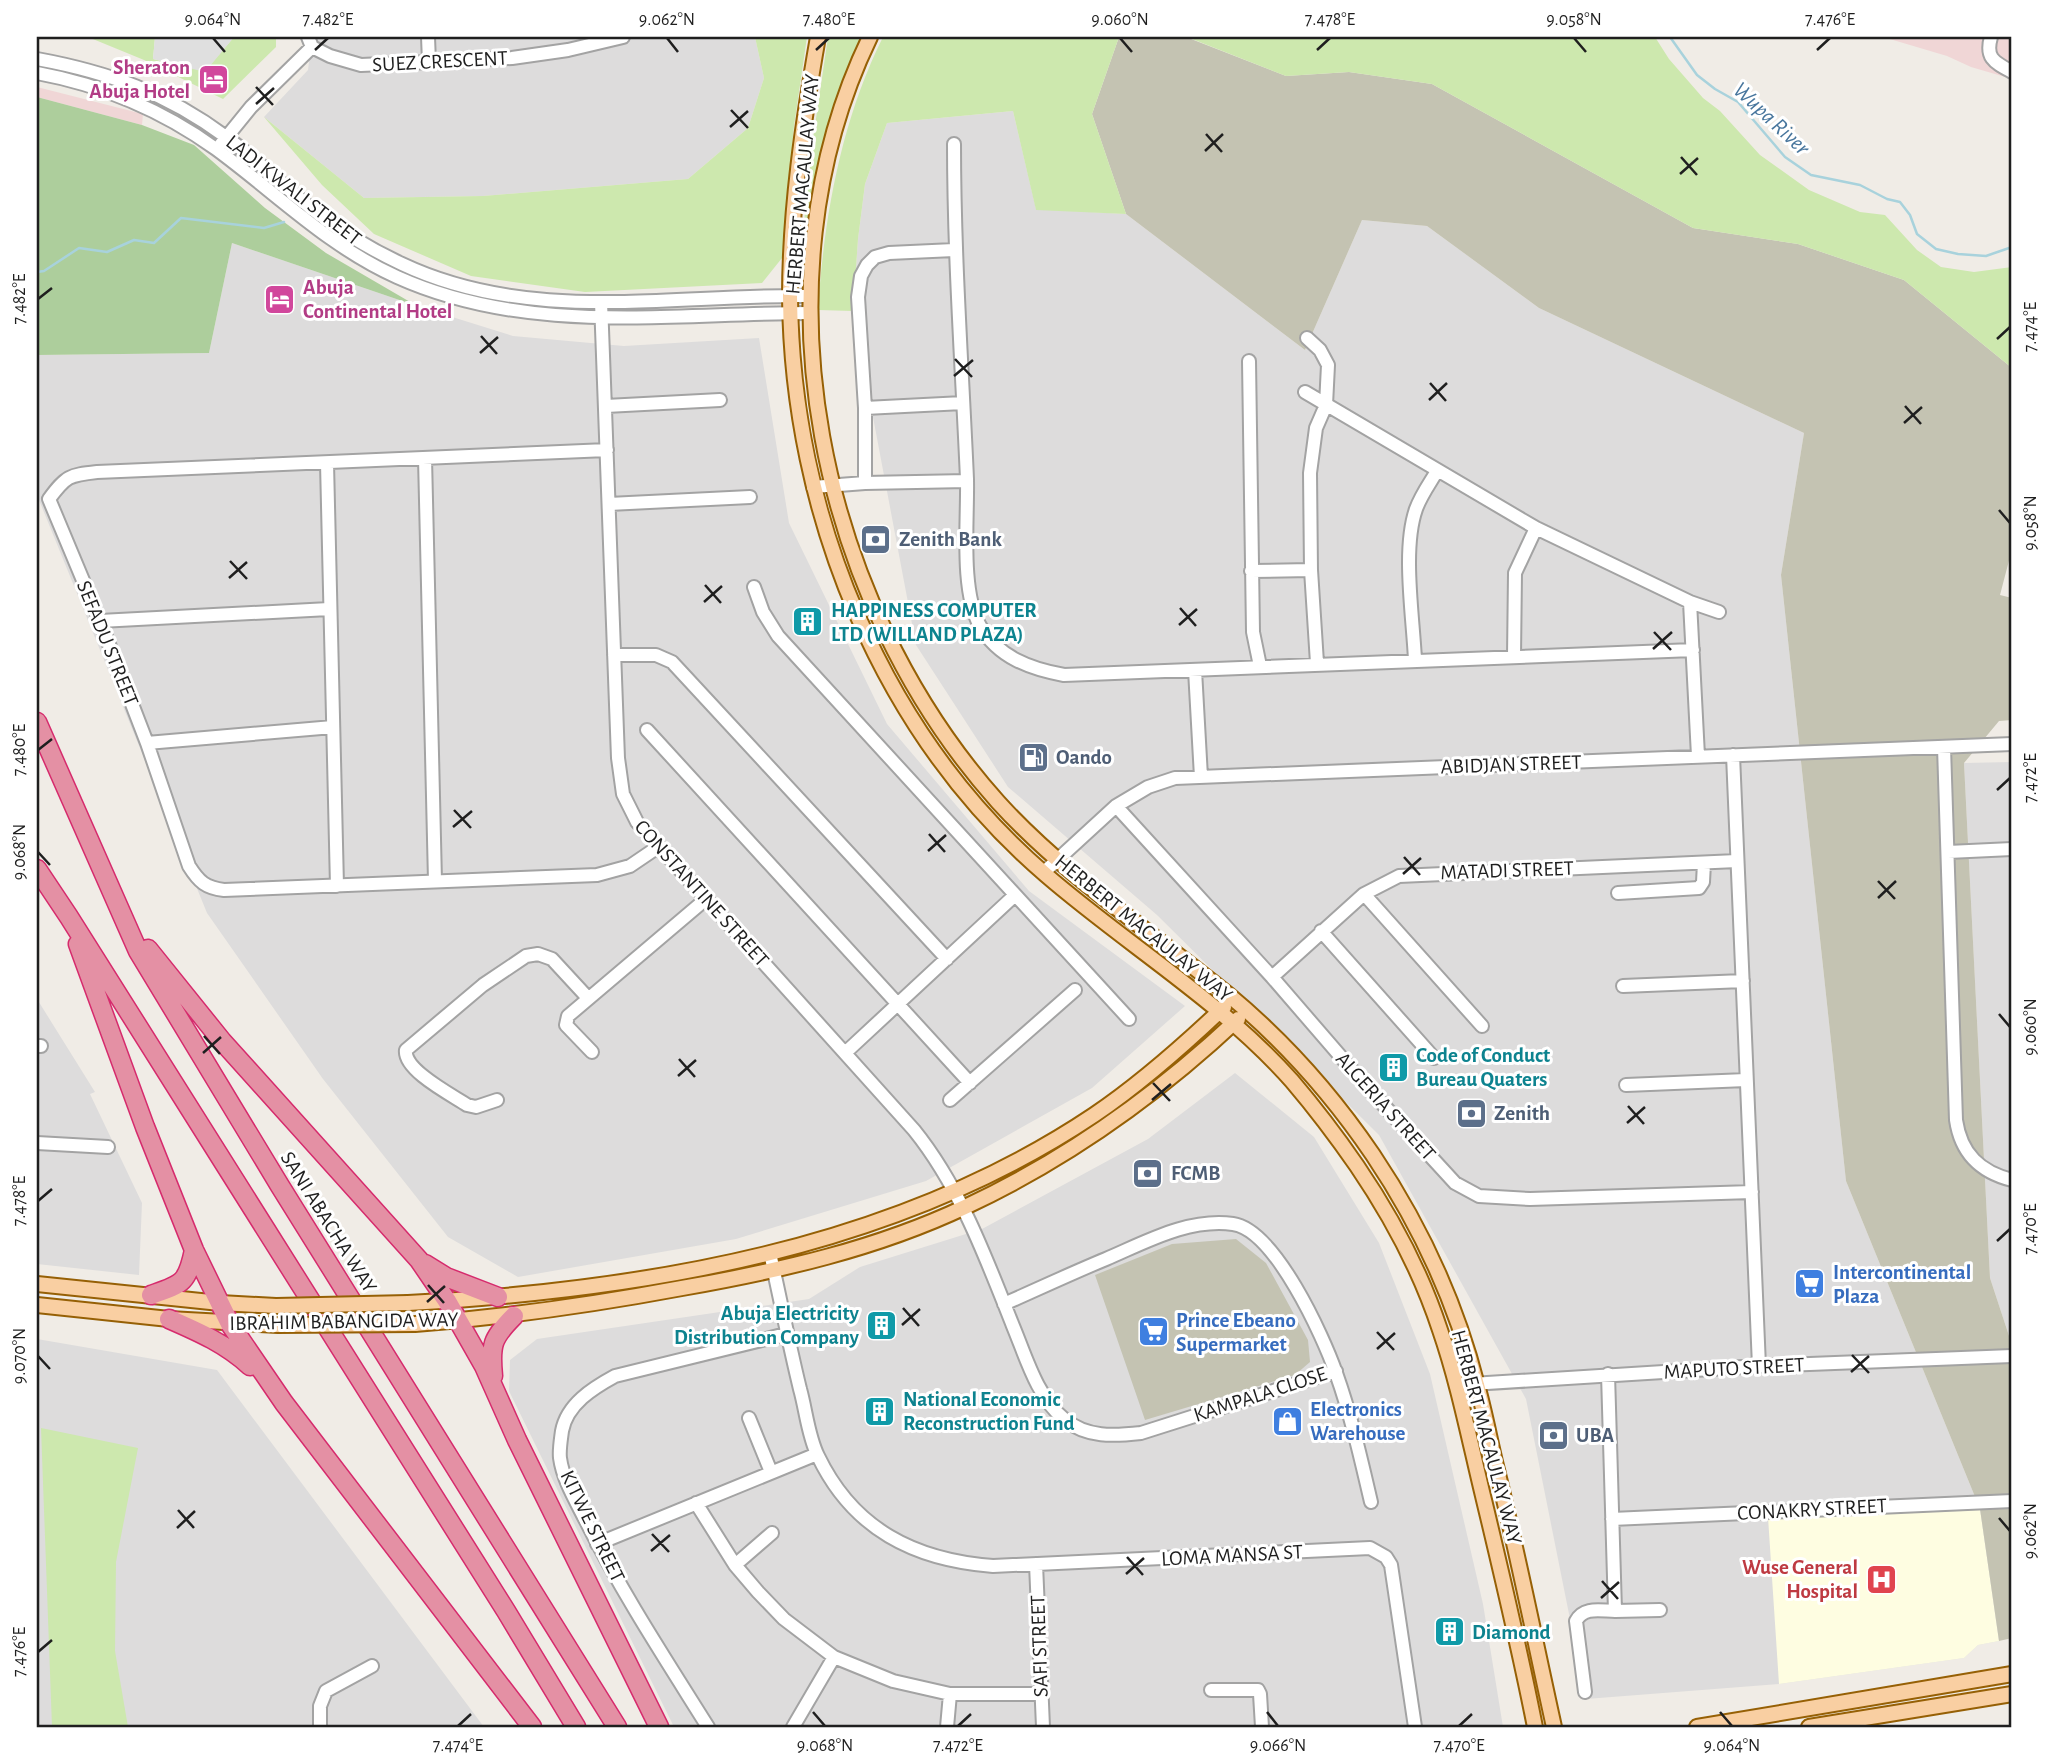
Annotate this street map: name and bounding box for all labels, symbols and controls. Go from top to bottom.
text: 9.064°N [185,11,241,29]
text: 7.482°E [303,11,354,29]
text: 9.062°N [639,11,695,29]
text: 7.480°E [803,11,855,29]
text: 9.060°N [1091,11,1149,29]
text: 7.478°E [1305,11,1355,29]
text: 9.058°N [1546,11,1602,29]
text: 7.476°E [1805,11,1855,29]
street label: SUEZ CRESCENT [372,47,508,76]
place label: Sheraton Abuja Hotel [89,57,190,102]
hotel icon: Sheraton Abuja Hotel [196,62,230,96]
street label: HERBERT MACAULAY WAY [782,73,823,295]
water label: Wupa River [1728,78,1814,160]
street label: LADI KWALI STREET [222,131,365,250]
text: 7.482°E [11,273,29,324]
place label: Abuja Continental Hotel [303,277,452,322]
hotel icon: Abuja Continental Hotel [263,282,297,316]
text: 7.474°E [2022,301,2040,352]
text: 9.058°N [2022,495,2040,551]
bank icon: Zenith Bank [859,522,893,556]
place label: Zenith Bank [899,529,1002,550]
street label: SEFADU STREET [73,578,142,709]
place label: HAPPINESS COMPUTER LTD (WILLAND PLAZA) [831,600,1037,645]
building icon: HAPPINESS COMPUTER LTD (WILLAND PLAZA) [791,605,825,639]
text: 7.480°E [11,724,29,776]
fuel station icon: Oando [1016,740,1050,774]
place label: Oando [1056,747,1112,768]
street label: ABIDJAN STREET [1440,752,1582,777]
text: 7.472°E [2022,753,2040,803]
street label: CONSTANTINE STREET [630,816,773,971]
text: 9.068°N [11,824,29,880]
street label: HERBERT MACAULAY WAY [1051,851,1236,1006]
street label: MATADI STREET [1440,858,1574,883]
text: 9.060°N [2022,998,2040,1056]
place label: Code of Conduct Bureau Quaters [1416,1045,1550,1091]
street label: ALGERIA STREET [1332,1048,1440,1165]
building icon: Code of Conduct Bureau Quaters [1376,1050,1410,1084]
bank icon: Zenith [1454,1096,1488,1130]
place label: Zenith [1494,1103,1550,1124]
street label: SANI ABACHA WAY [277,1148,380,1297]
bank icon: FCMB [1131,1156,1165,1190]
place label: FCMB [1171,1163,1220,1184]
text: 7.478°E [11,1176,29,1226]
text: 7.470°E [2022,1203,2040,1255]
place label: Intercontinental Plaza [1833,1262,1971,1307]
supermarket icon: Intercontinental Plaza [1793,1267,1827,1301]
place label: Abuja Electricity Distribution Company [674,1303,860,1348]
building icon: Abuja Electricity Distribution Company [865,1308,899,1342]
street label: IBRAHIM BABANGIDA WAY [229,1309,459,1334]
place label: Prince Ebeano Supermarket [1176,1310,1296,1355]
supermarket icon: Prince Ebeano Supermarket [1136,1315,1170,1349]
street label: HERBERT MACAULAY WAY [1448,1327,1525,1547]
text: 9.070°N [11,1328,29,1384]
street label: MAPUTO STREET [1663,1354,1805,1383]
street label: KAMPALA CLOSE [1191,1363,1329,1426]
place label: National Economic Reconstruction Fund [903,1389,1075,1434]
building icon: National Economic Reconstruction Fund [863,1394,897,1428]
place label: Electronics Warehouse [1310,1399,1405,1444]
shop icon: Electronics Warehouse [1270,1404,1304,1438]
bank icon: UBA [1536,1418,1570,1452]
place label: UBA [1576,1425,1615,1446]
street label: KITWE STREET [556,1467,629,1585]
street label: CONAKRY STREET [1737,1495,1887,1524]
text: 9.062°N [2022,1503,2040,1559]
street label: LOMA MANSA ST [1161,1541,1303,1570]
place label: Wuse General Hospital [1742,1557,1858,1602]
hospital icon: Wuse General Hospital [1864,1562,1898,1596]
street label: SAFI STREET [1027,1594,1052,1697]
building icon: Diamond [1432,1615,1466,1649]
place label: Diamond [1472,1622,1551,1643]
text: 7.476°E [11,1627,29,1677]
text: 7.474°E [433,1737,484,1755]
text: 9.068°N [797,1737,853,1755]
text: 7.472°E [933,1737,983,1755]
text: 9.066°N [1250,1737,1306,1755]
text: 7.470°E [1433,1737,1485,1755]
text: 9.064°N [1704,1737,1760,1755]

